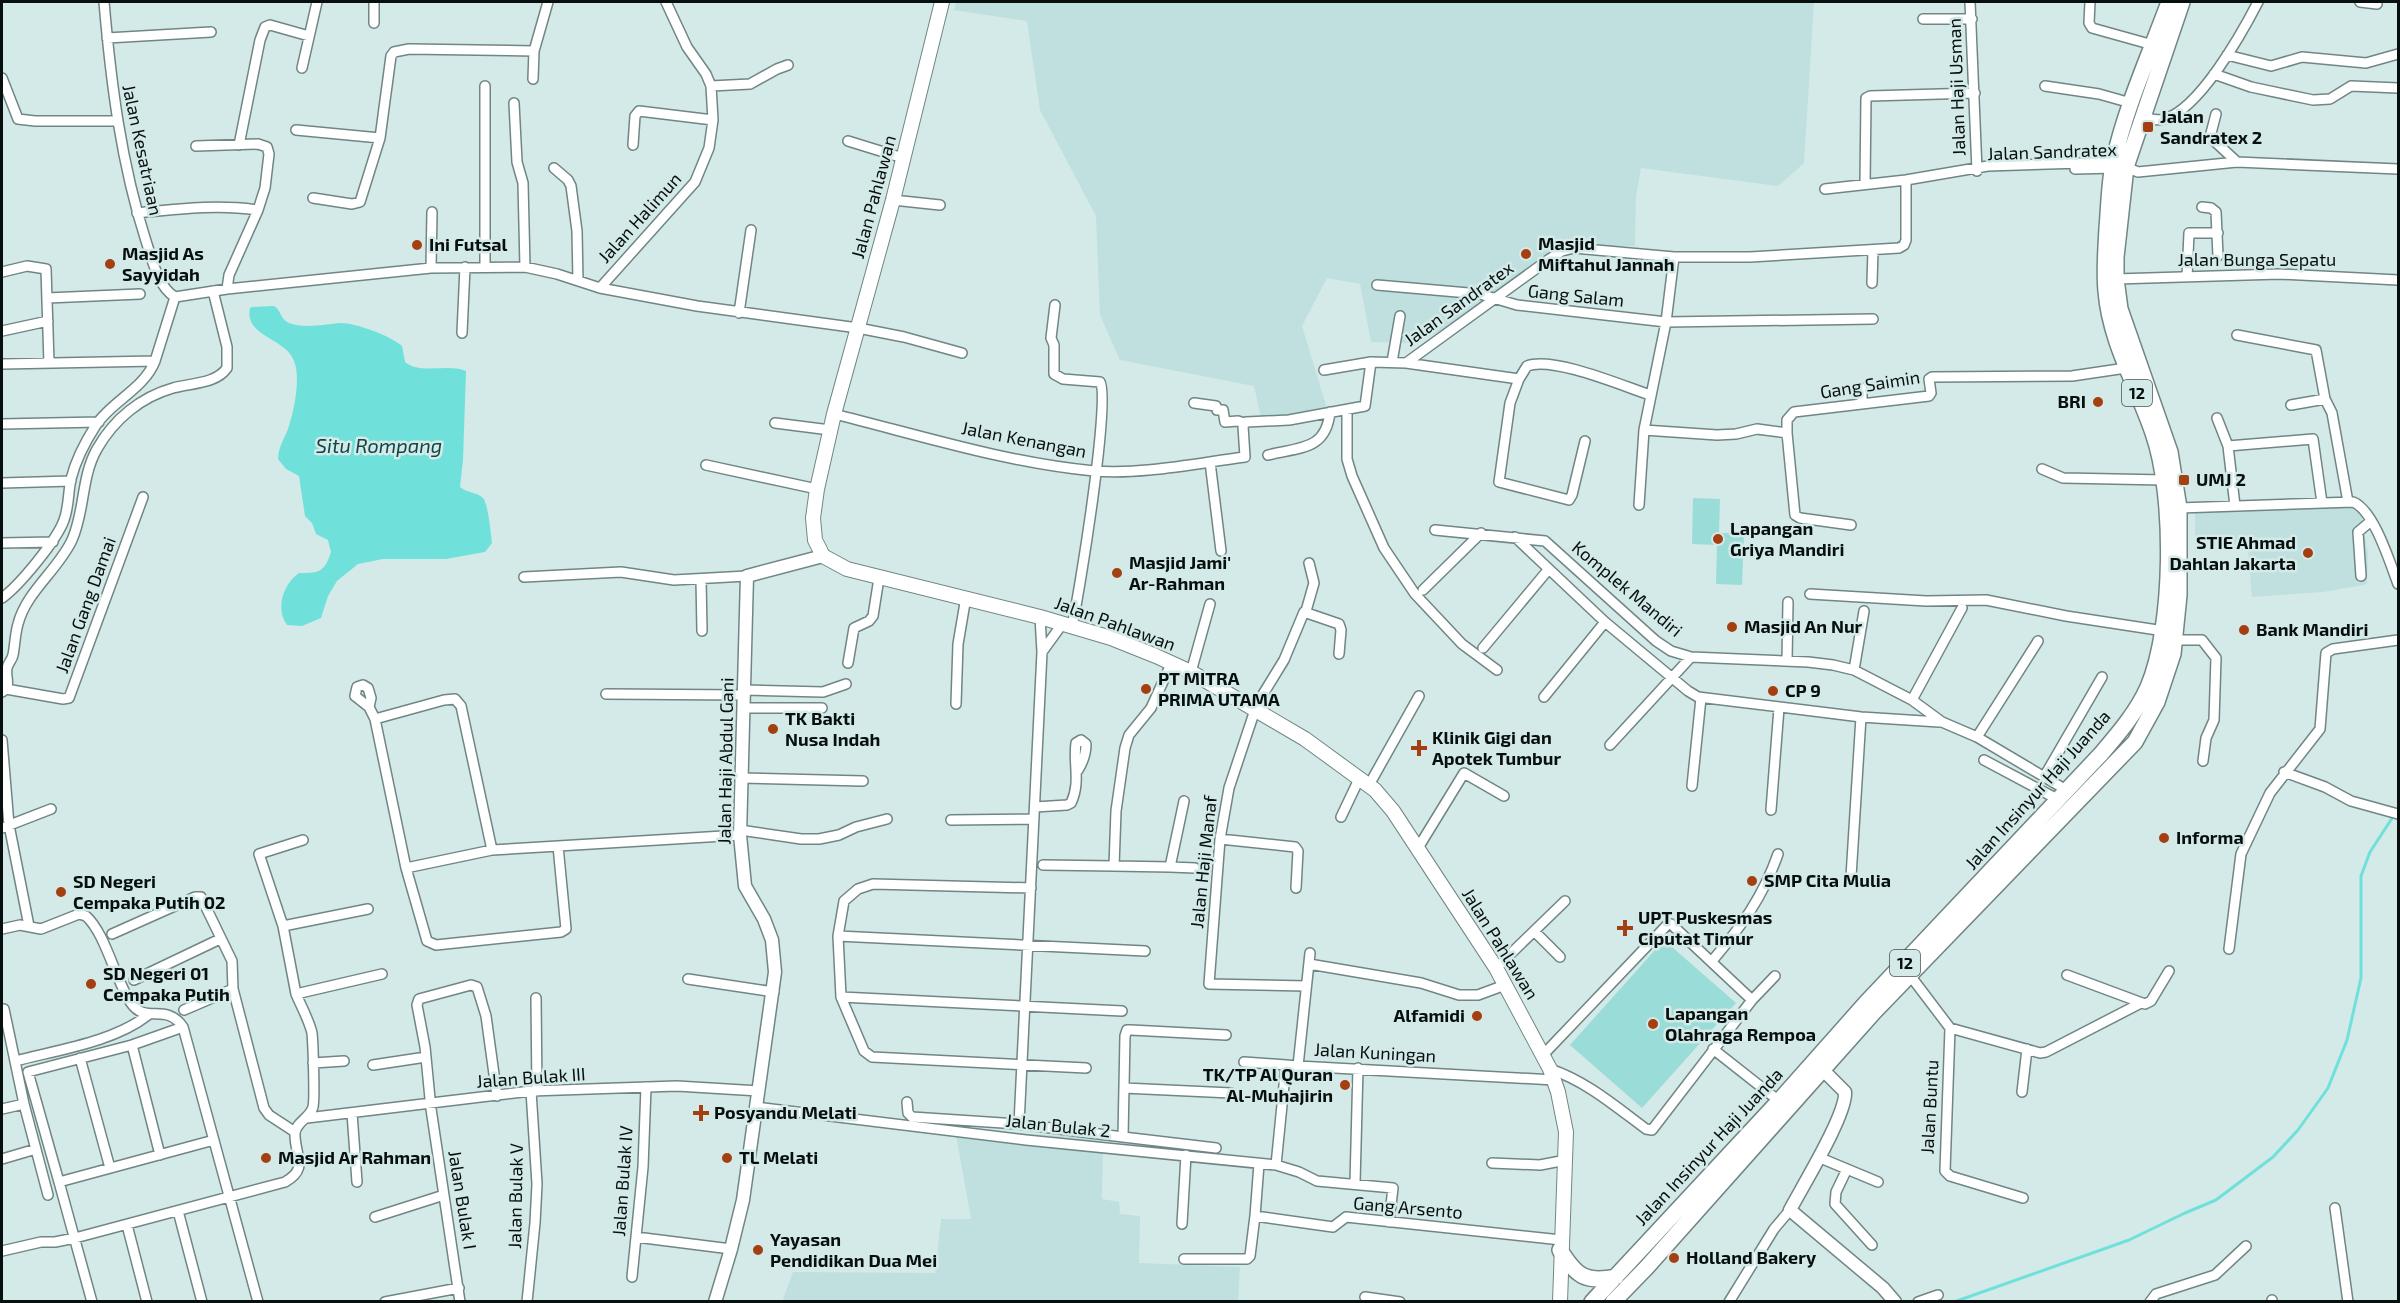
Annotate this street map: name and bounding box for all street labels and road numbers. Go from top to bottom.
street label: Jalan Haji Usman [1943,18,1969,156]
street label: Jalan Kesatriaan [118,82,168,217]
street label: Jalan Pahlawan [846,133,900,261]
street label: Jalan Sandratex [1987,138,2118,164]
street label: Jalan Halimun [593,168,686,267]
street label: Jalan Bunga Sepatu [2178,248,2336,270]
street label: Jalan Sandratex [1400,256,1518,350]
street label: Gang Salam [1527,279,1625,311]
street label: Gang Saimin [1818,365,1921,403]
road number: 12 [2122,380,2152,406]
street label: Jalan Kenangan [960,416,1089,462]
street label: Jalan Gang Damai [50,534,120,676]
street label: Komplek Mandiri [1568,536,1687,641]
street label: Jalan Pahlawan [1052,591,1179,655]
street label: Jalan Haji Abdul Gani [713,677,737,845]
street label: Jalan Insinyur Haji Juanda [1960,705,2115,874]
street label: Jalan Haji Manaf [1185,793,1221,929]
street label: Jalan Pahlawan [1458,884,1544,1003]
road number: 12 [1890,950,1920,976]
street label: Jalan Kuningan [1313,1038,1437,1066]
street label: Jalan Buntu [1916,1059,1942,1155]
street label: Jalan Bulak III [476,1062,586,1092]
street label: Jalan Insinyur Haji Juanda [1630,1063,1787,1230]
street label: Jalan Bulak 2 [1005,1109,1112,1141]
street label: Jalan Bulak IV [607,1125,637,1237]
street label: Jalan Bulak V [503,1143,527,1249]
street label: Jalan Bulak I [444,1149,482,1251]
street label: Gang Arsento [1352,1191,1464,1223]

